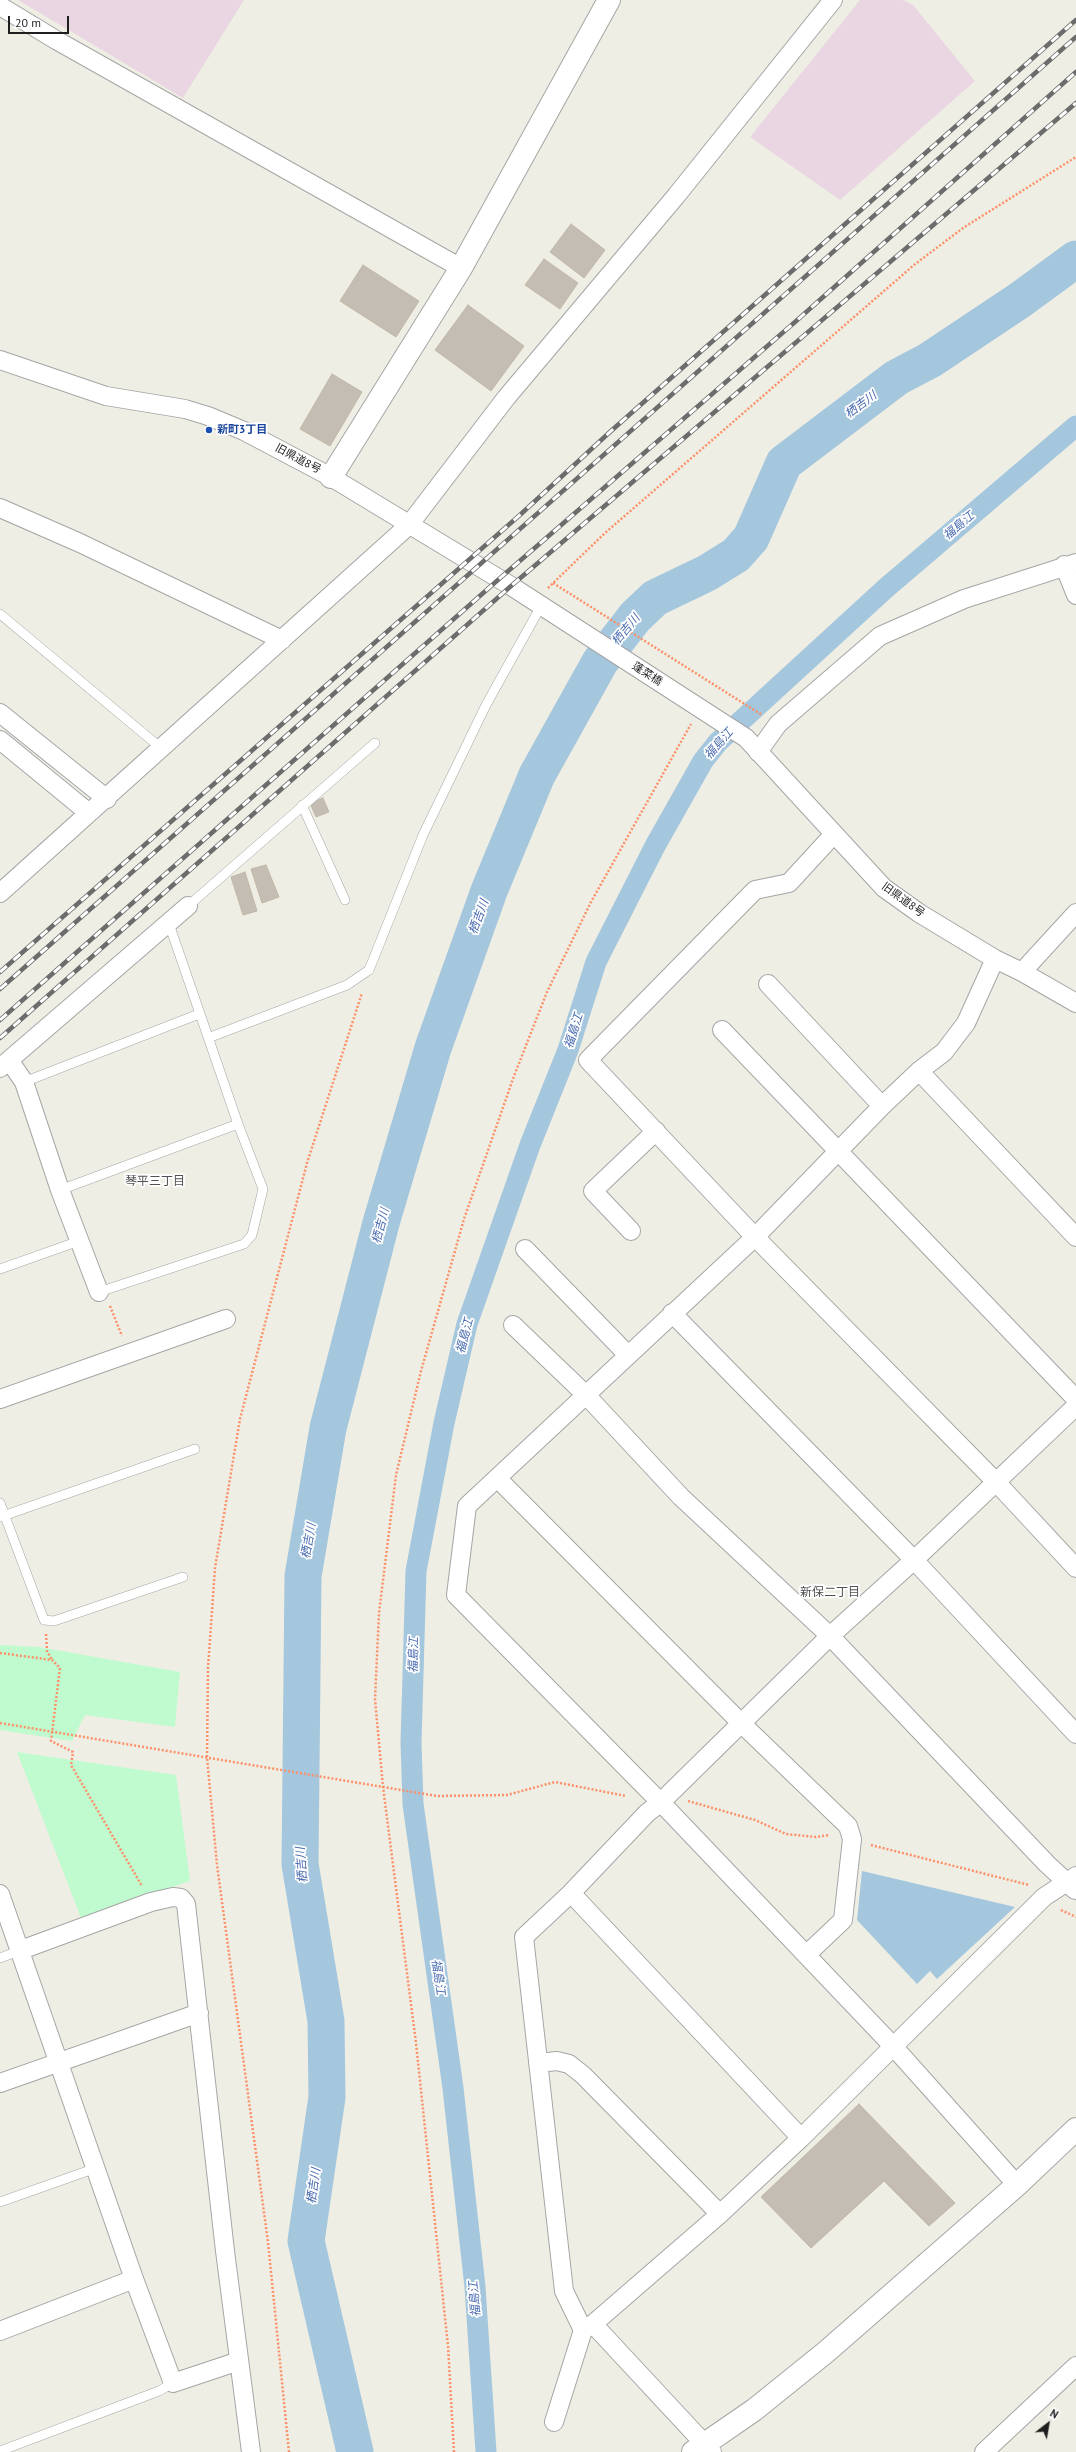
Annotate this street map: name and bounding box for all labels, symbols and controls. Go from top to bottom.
scale bar [10,8,71,34]
text: 20 m [15,15,41,30]
water label: 栖吉川 [842,388,880,422]
place label: 新町3丁目 [217,423,267,437]
marker: 新町3丁目 [204,425,214,435]
street label: 旧県道8号 [273,441,323,477]
water label: 福島江 [941,509,977,543]
water label: 栖吉川 [609,612,643,648]
street label: 蓬菜橋 [630,659,664,689]
water label: 福島江 [702,726,736,762]
street label: 旧県道8号 [879,880,927,920]
water label: 栖吉川 [466,898,492,936]
water label: 福島江 [562,1012,586,1050]
district label: 琴平三丁目 [125,1175,185,1189]
water label: 栖吉川 [369,1207,393,1245]
water label: 福島江 [453,1317,477,1355]
water label: 栖吉川 [299,1522,319,1560]
district label: 新保二丁目 [800,1586,860,1600]
water label: 福島江 [406,1637,422,1673]
water label: 栖吉川 [293,1846,311,1884]
water label: 福島江 [428,1958,448,1996]
water label: 栖吉川 [304,2167,324,2205]
water label: 福島江 [466,2280,484,2318]
north arrow [1028,2404,1068,2444]
text: N [1047,2406,1061,2422]

